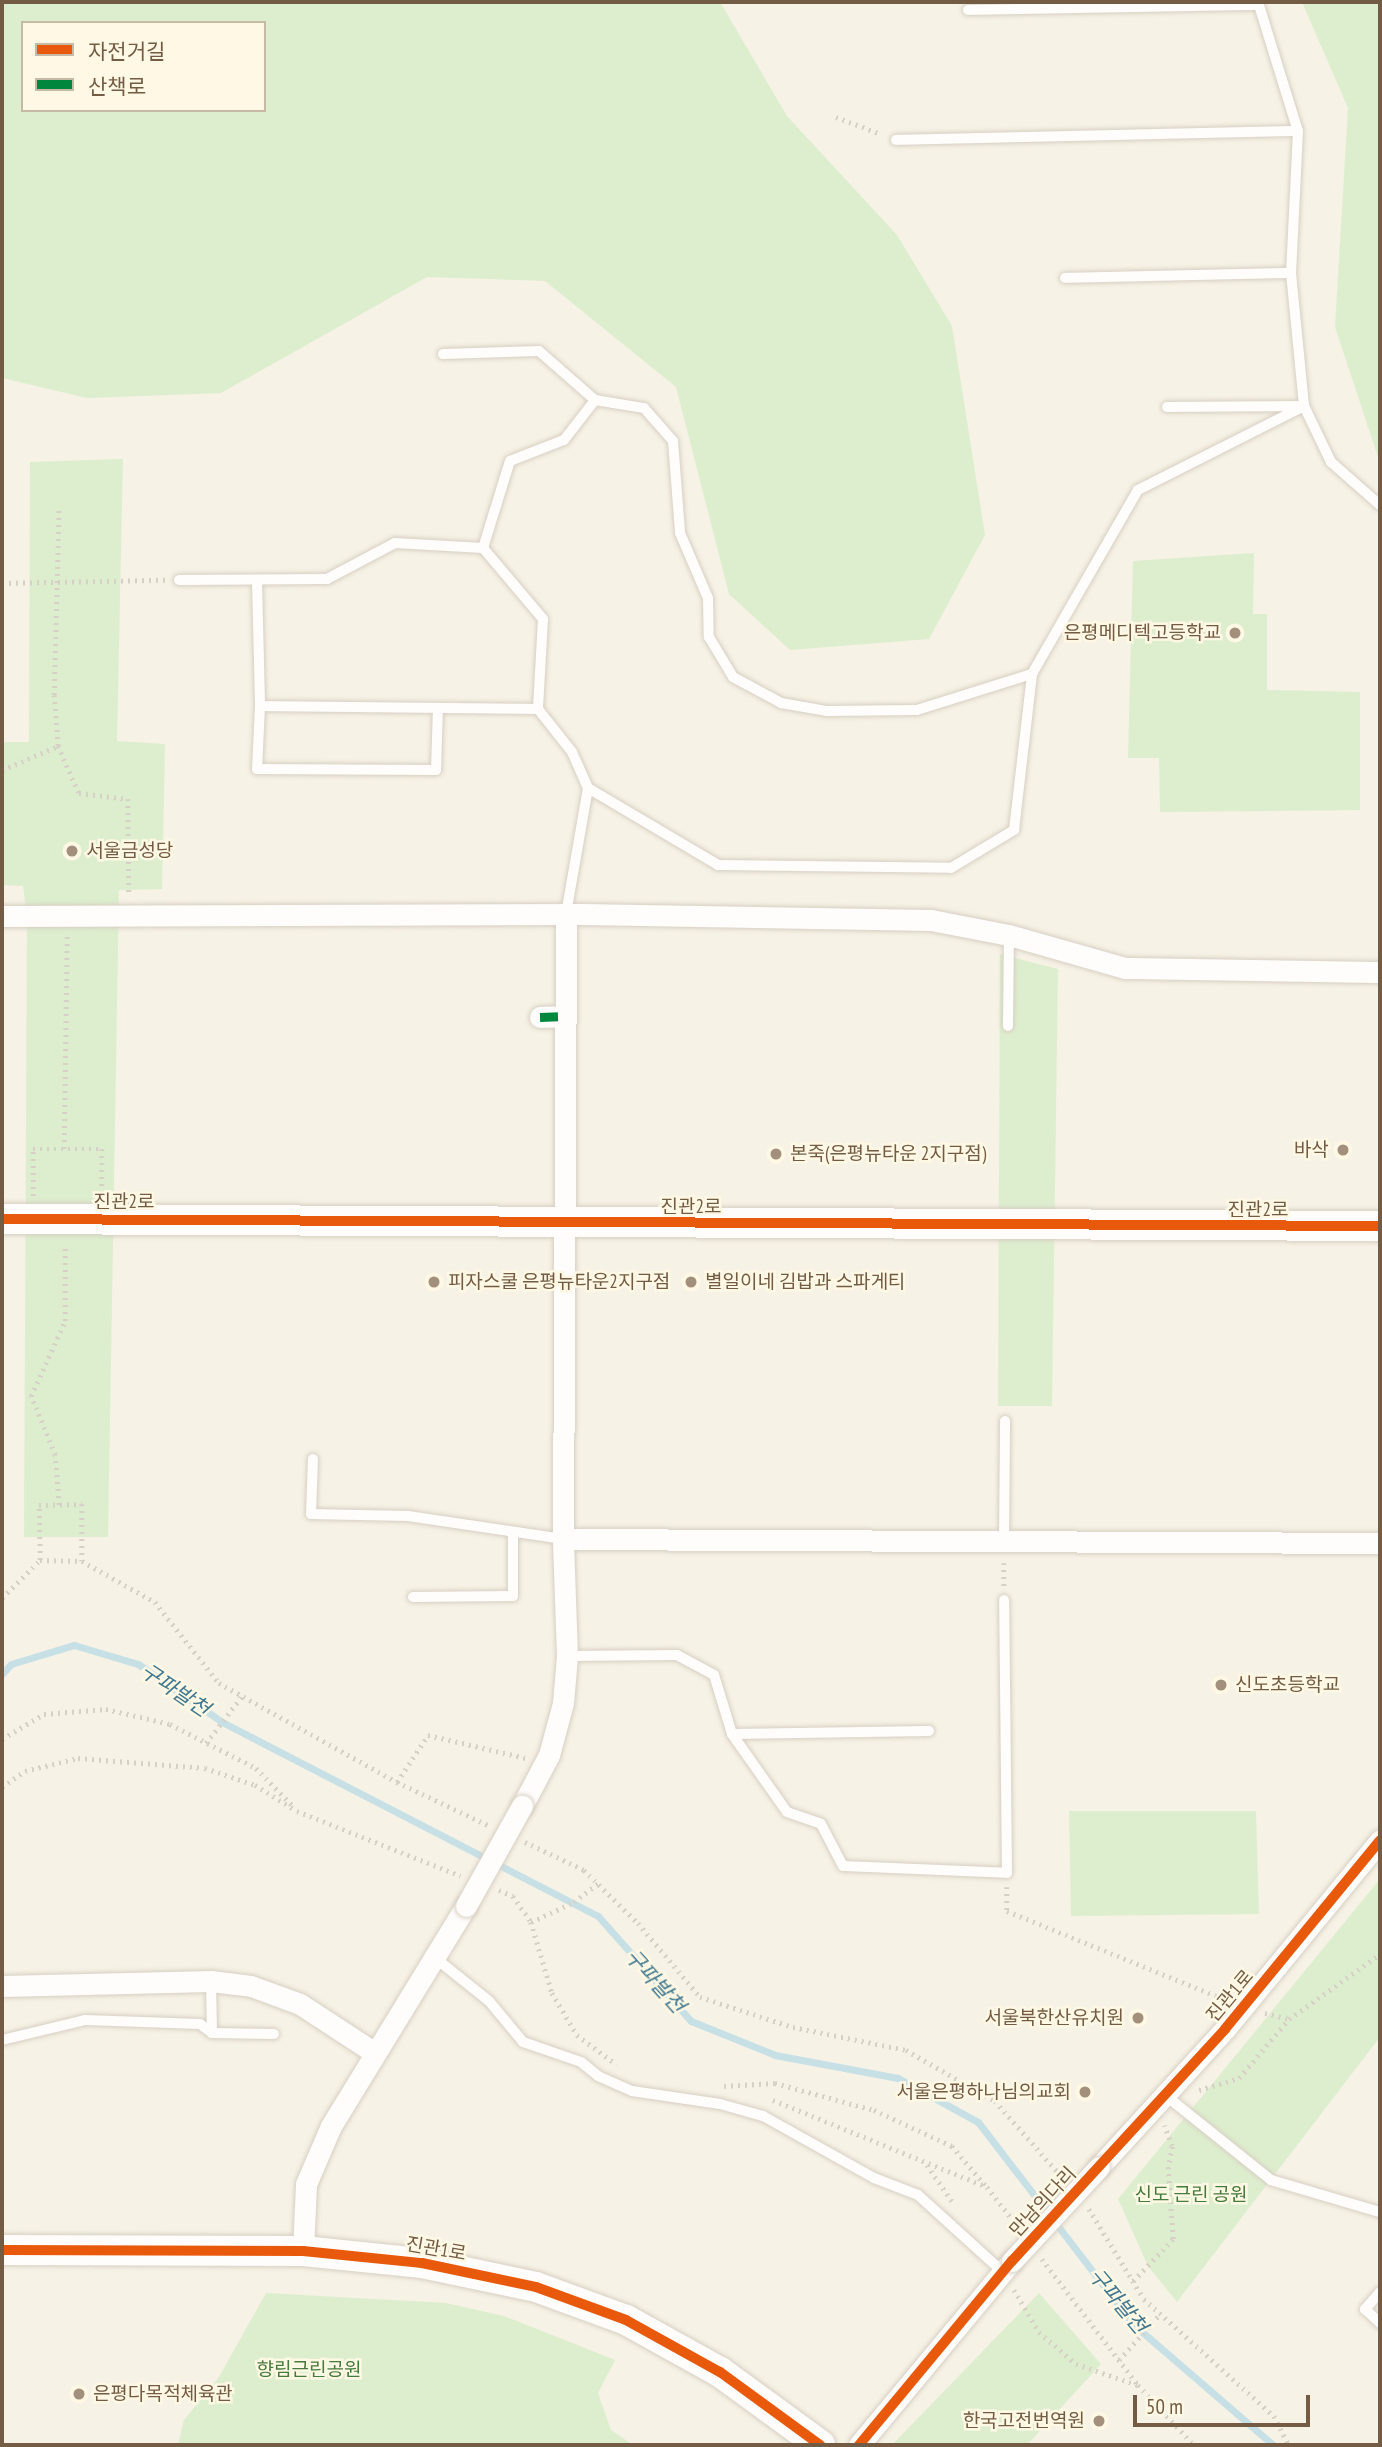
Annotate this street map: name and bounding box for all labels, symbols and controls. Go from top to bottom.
legend [21,21,266,112]
text: 자전거길 [88,38,165,65]
text: 산책로 [88,73,146,100]
place label: 은평메디텍고등학교 [1064,622,1221,644]
marker: 은평메디텍고등학교 [1227,625,1243,641]
place label: 서울금성당 [86,840,173,862]
marker: 서울금성당 [64,843,80,859]
place label: 바삭 [1294,1139,1329,1161]
marker: 바삭 [1335,1142,1351,1158]
place label: 본죽(은평뉴타운 2지구점) [790,1143,986,1165]
marker: 본죽(은평뉴타운 2지구점) [768,1146,784,1162]
street label: 진관2로 [94,1191,154,1213]
street label: 진관2로 [661,1196,721,1218]
street label: 진관2로 [1228,1199,1288,1221]
place label: 피자스쿨 은평뉴타운2지구점 [448,1271,670,1293]
place label: 별일이네 김밥과 스파게티 [705,1271,905,1293]
marker: 피자스쿨 은평뉴타운2지구점 [426,1274,442,1290]
marker: 별일이네 김밥과 스파게티 [683,1274,699,1290]
water label: 구파발천 [136,1658,214,1722]
place label: 신도초등학교 [1235,1674,1340,1696]
marker: 신도초등학교 [1213,1677,1229,1693]
water label: 구파발천 [620,1944,690,2018]
street label: 진관1로 [1202,1965,1258,2027]
place label: 서울북한산유치원 [984,2007,1124,2029]
marker: 서울북한산유치원 [1130,2010,1146,2026]
place label: 서울은평하나님의교회 [896,2081,1071,2103]
marker: 서울은평하나님의교회 [1077,2084,1093,2100]
street label: 만남의다리 [1005,2162,1081,2242]
park label: 신도 근린 공원 [1135,2184,1247,2206]
street label: 진관1로 [404,2232,468,2266]
water label: 구파발천 [1084,2263,1152,2339]
park label: 향림근린공원 [257,2359,361,2381]
scale bar [1137,2380,1314,2424]
place label: 은평다목적체육관 [93,2383,233,2405]
marker: 은평다목적체육관 [71,2386,87,2402]
text: 50 m [1146,2393,1183,2420]
place label: 한국고전번역원 [963,2410,1085,2432]
marker: 한국고전번역원 [1091,2413,1107,2429]

